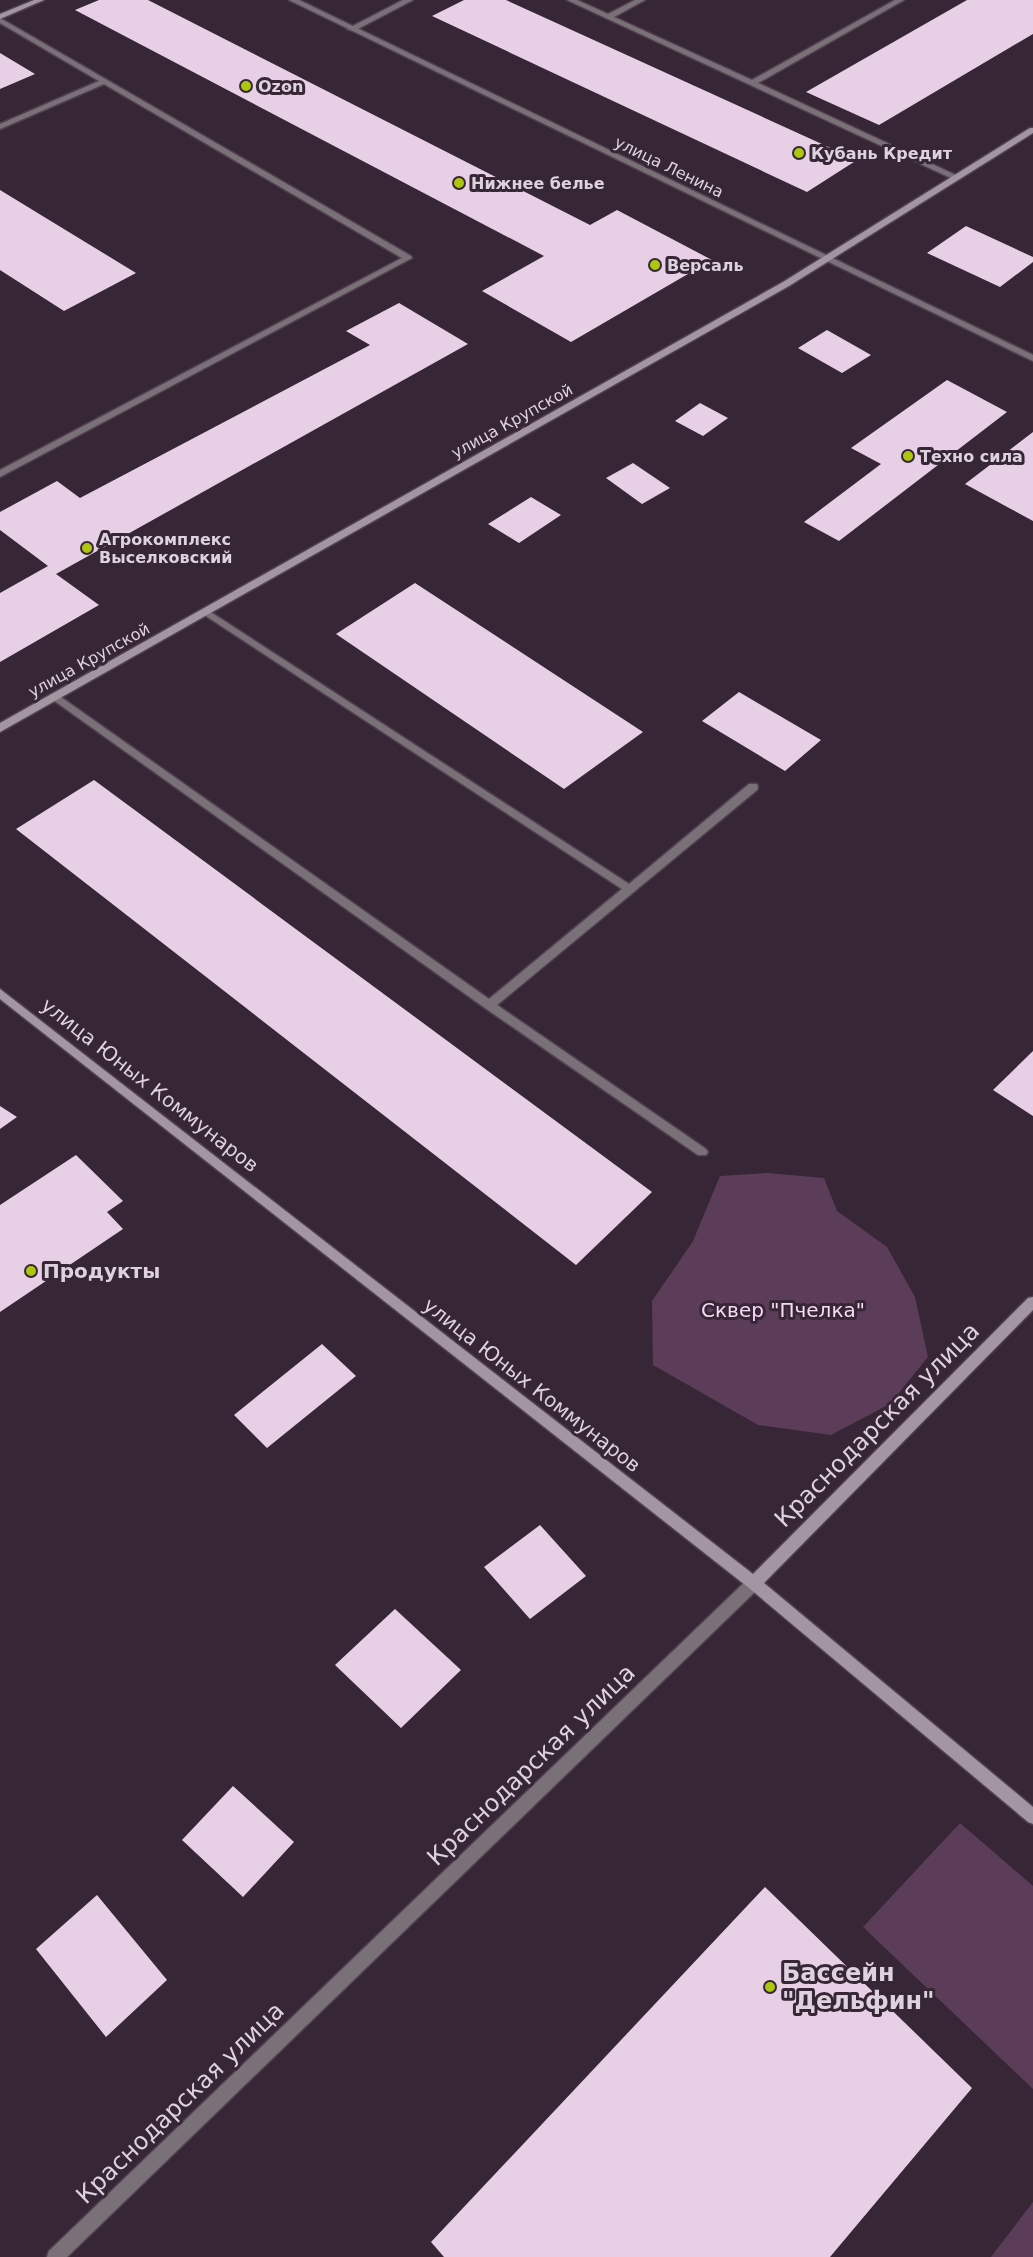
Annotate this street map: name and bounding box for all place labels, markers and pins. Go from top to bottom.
place label: Ozon [258,77,303,96]
marker: Ozon [239,79,253,93]
place label: Кубань Кредит [811,144,953,163]
marker: Кубань Кредит [792,146,806,160]
place label: Нижнее белье [471,174,605,193]
marker: Нижнее белье [452,176,466,190]
place label: Версаль [667,256,744,275]
marker: Версаль [648,258,662,272]
place label: Техно сила [920,447,1023,466]
marker: Техно сила [901,449,915,463]
place label: Агрокомплекс Выселковский [99,530,232,567]
marker: Агрокомплекс Выселковский [80,541,94,555]
place label: Продукты [43,1259,160,1283]
marker: Продукты [24,1264,38,1278]
place label: Бассейн "Дельфин" [782,1959,935,2015]
marker: Бассейн "Дельфин" [763,1980,777,1994]

